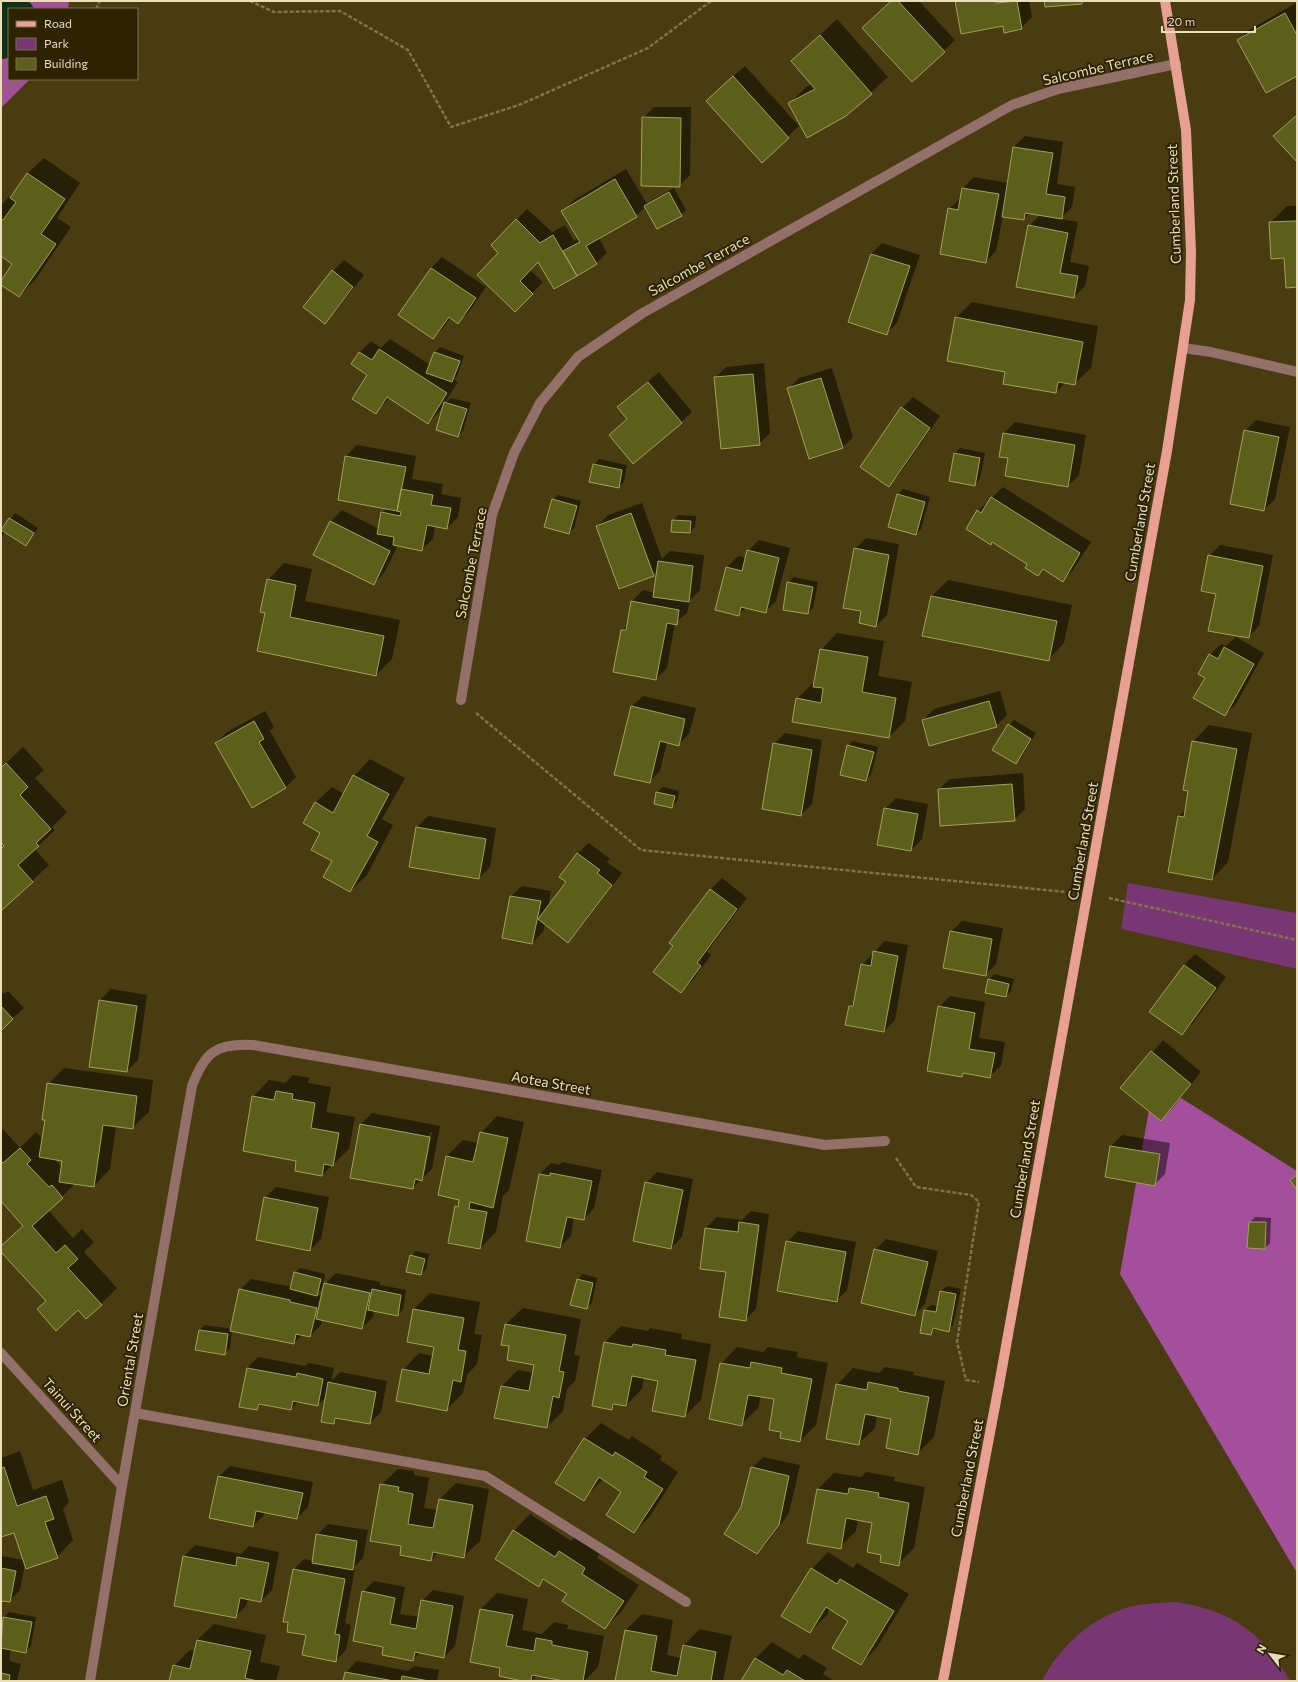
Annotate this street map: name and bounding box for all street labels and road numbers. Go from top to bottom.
street label: Salcombe Terrace [1041,47,1155,88]
street label: Cumberland Street [1163,143,1184,264]
street label: Salcombe Terrace [645,230,752,299]
street label: Cumberland Street [1121,461,1158,583]
street label: Salcombe Terrace [451,506,490,620]
street label: Cumberland Street [1064,780,1101,902]
street label: Aotea Street [510,1067,592,1098]
street label: Cumberland Street [1006,1098,1043,1220]
street label: Oriental Street [113,1311,146,1408]
street label: Tainui Street [39,1374,106,1445]
street label: Cumberland Street [947,1417,986,1538]

